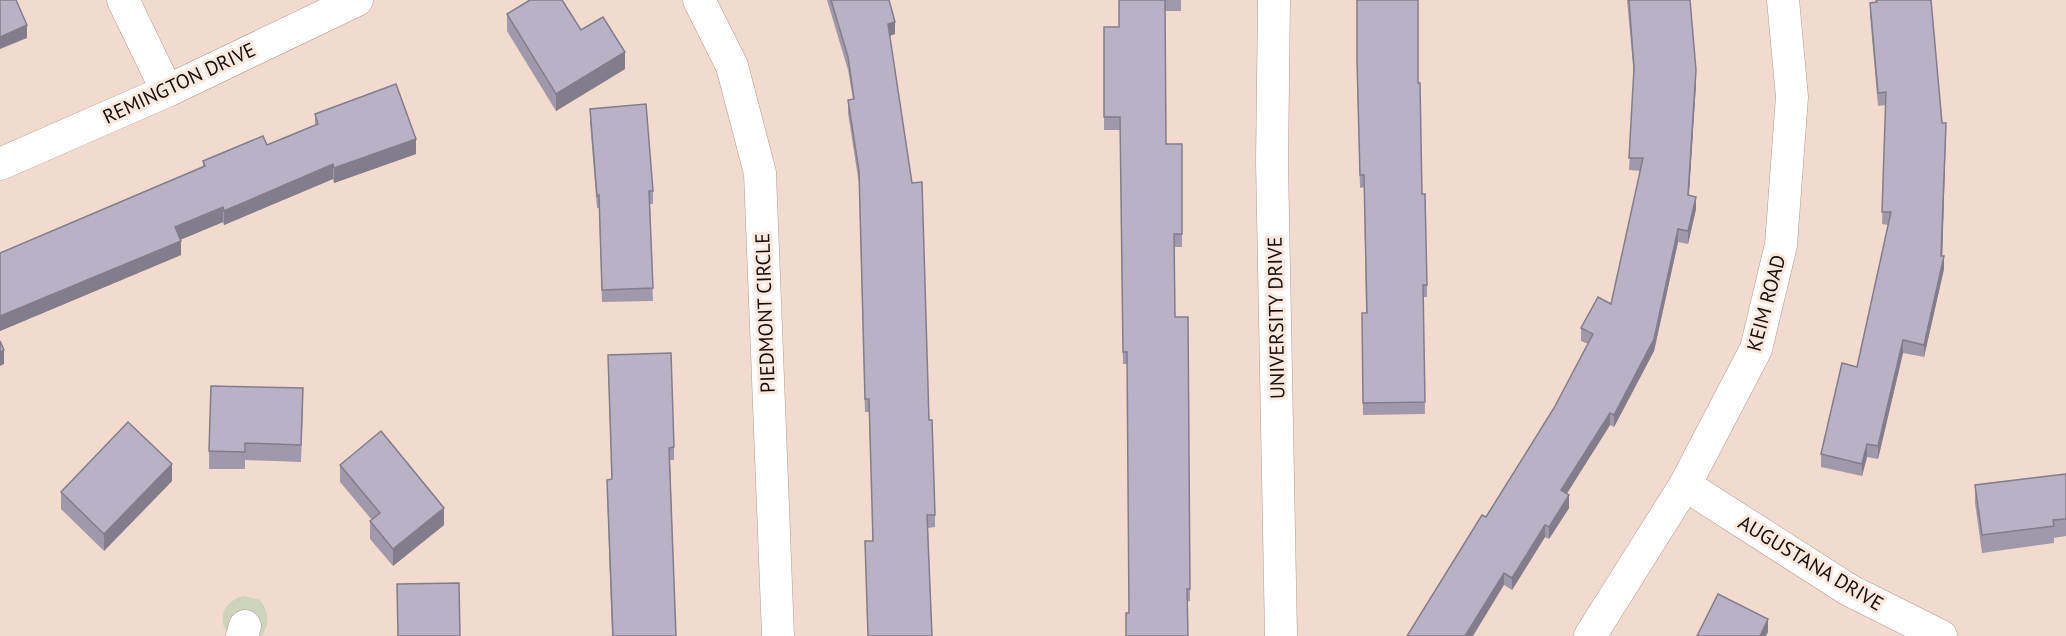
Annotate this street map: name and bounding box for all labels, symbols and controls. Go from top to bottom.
street label: REMINGTON DRIVE [99,36,259,130]
street label: PIEDMONT CIRCLE [749,233,781,393]
street label: UNIVERSITY DRIVE [1262,237,1290,399]
street label: KEIM ROAD [1741,252,1791,354]
street label: AUGUSTANA DRIVE [1734,509,1888,617]

